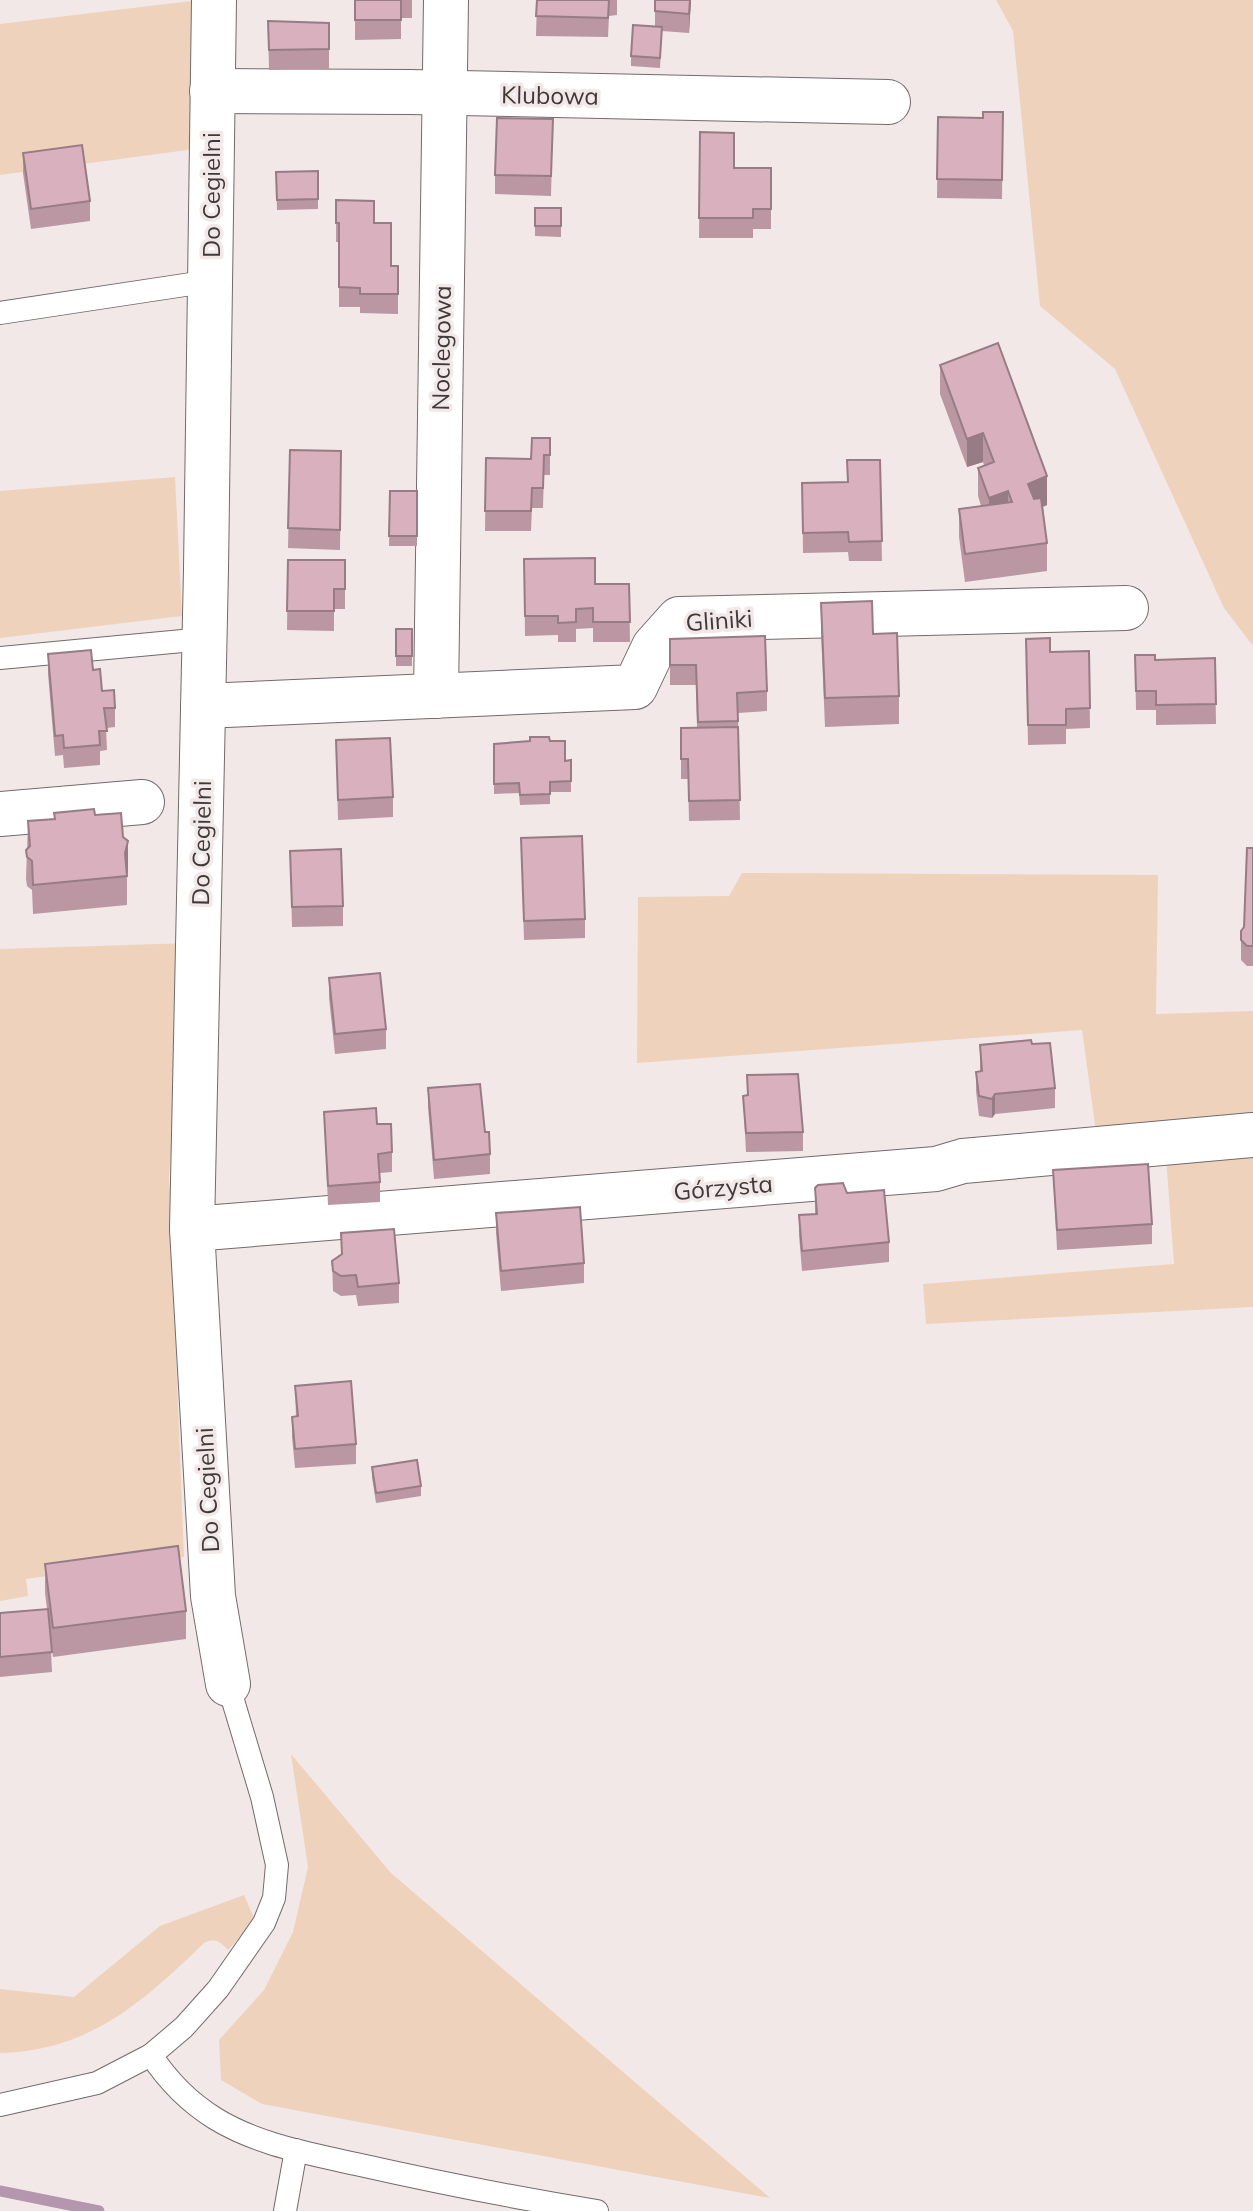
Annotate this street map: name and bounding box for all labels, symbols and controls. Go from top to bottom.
street label: Klubowa [501,79,599,111]
street label: Do Cegielni [196,132,226,258]
street label: Noclegowa [425,285,457,411]
street label: Gliniki [685,603,753,637]
street label: Do Cegielni [185,780,217,906]
street label: Górzysta [672,1168,774,1206]
street label: Do Cegielni [189,1427,225,1553]

